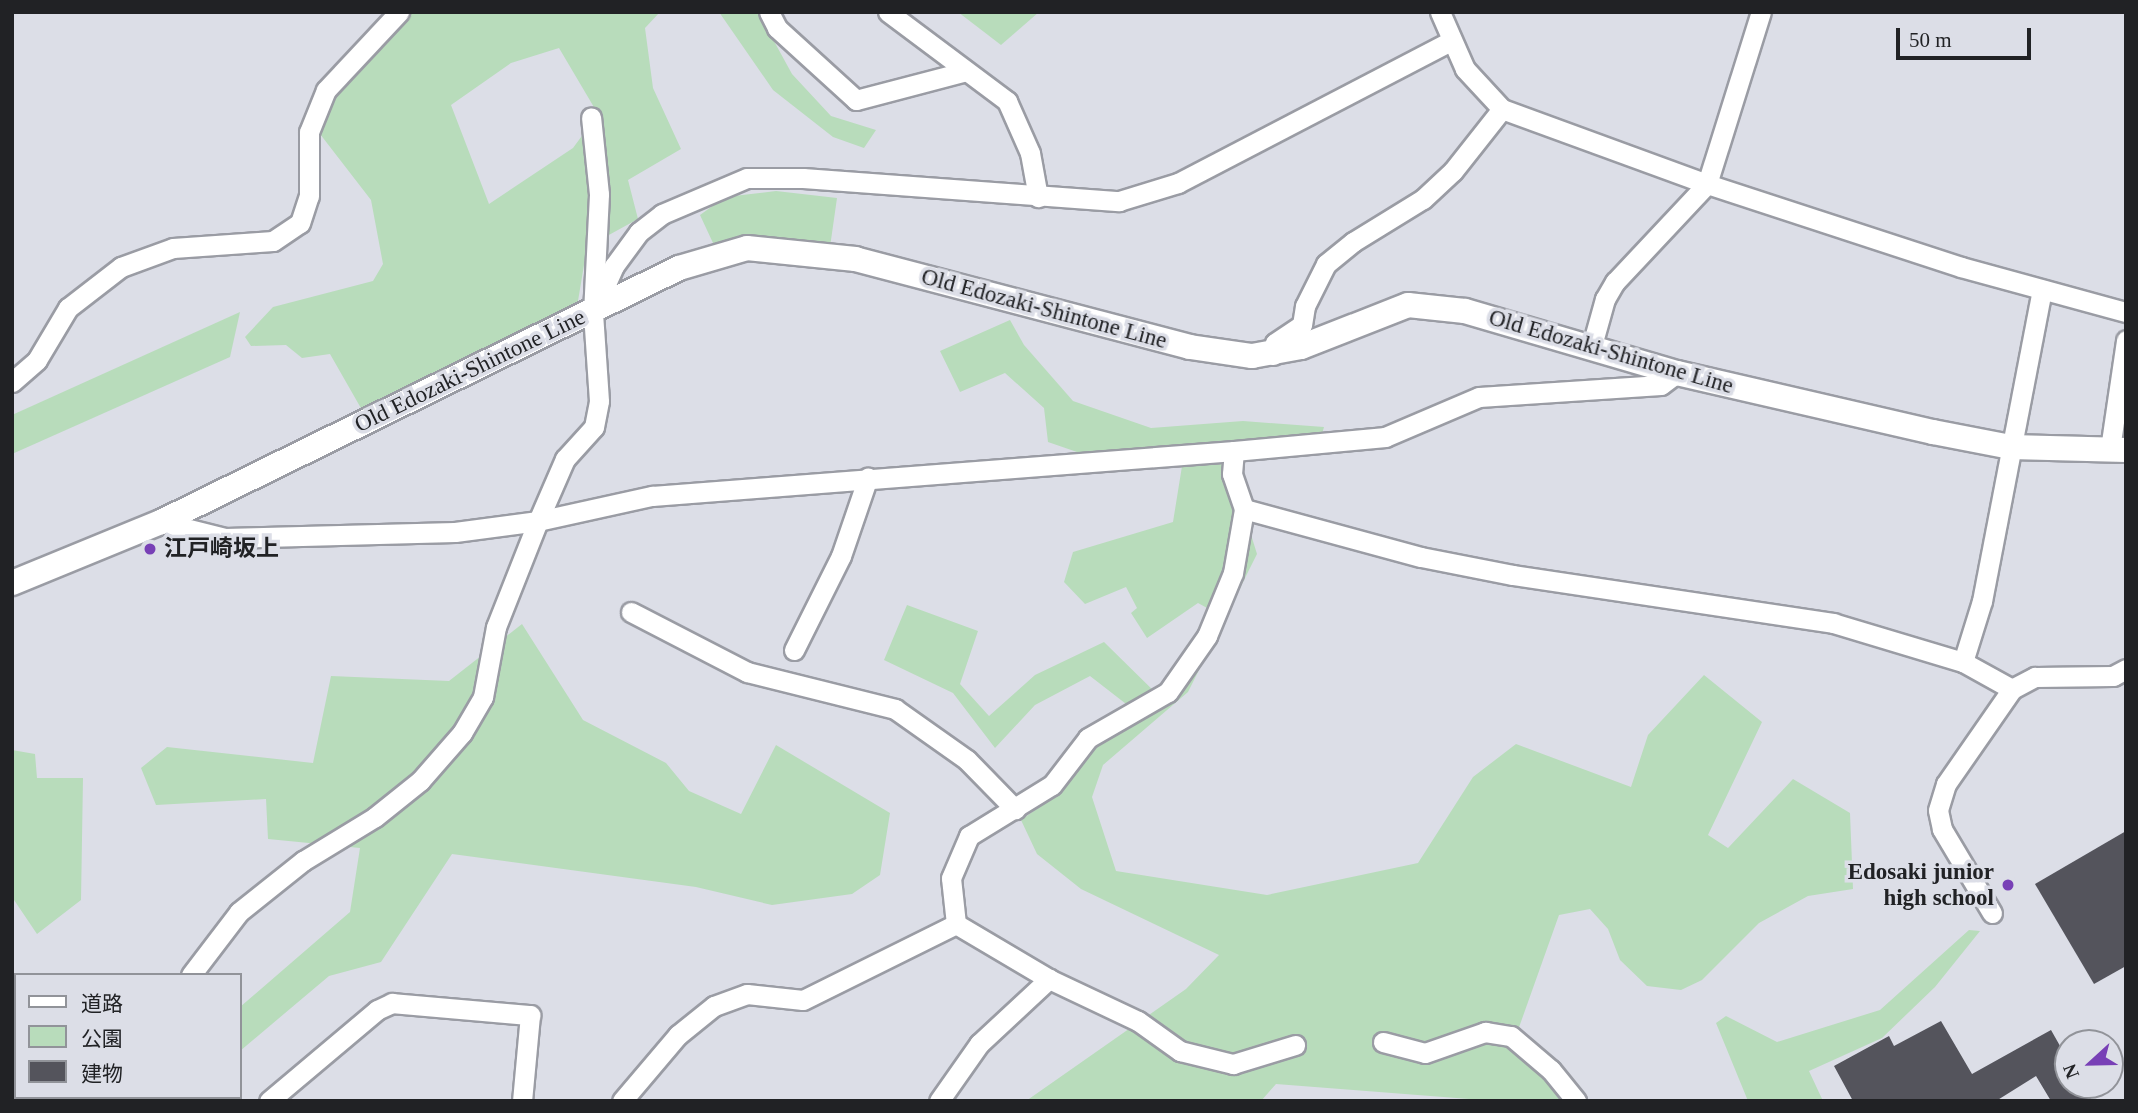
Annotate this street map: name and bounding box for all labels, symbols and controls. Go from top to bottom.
scale bar [1900,14,2035,58]
text: 50 m [1909,28,1952,52]
street label: Old Edozaki-Shintone Line [918,263,1170,355]
street label: Old Edozaki-Shintone Line [350,303,590,439]
street label: Old Edozaki-Shintone Line [1486,304,1736,400]
place label: 江戸崎坂上 [164,535,279,563]
marker: 江戸崎坂上 [142,541,158,557]
place label: Edosaki junior high school [1848,858,1994,912]
marker: Edosaki junior high school [2000,877,2016,893]
legend [14,973,242,1099]
text: 道路 [81,992,123,1016]
text: 公園 [81,1027,123,1051]
north arrow [2054,1029,2124,1099]
text: N [2059,1061,2083,1082]
text: 建物 [81,1062,123,1086]

